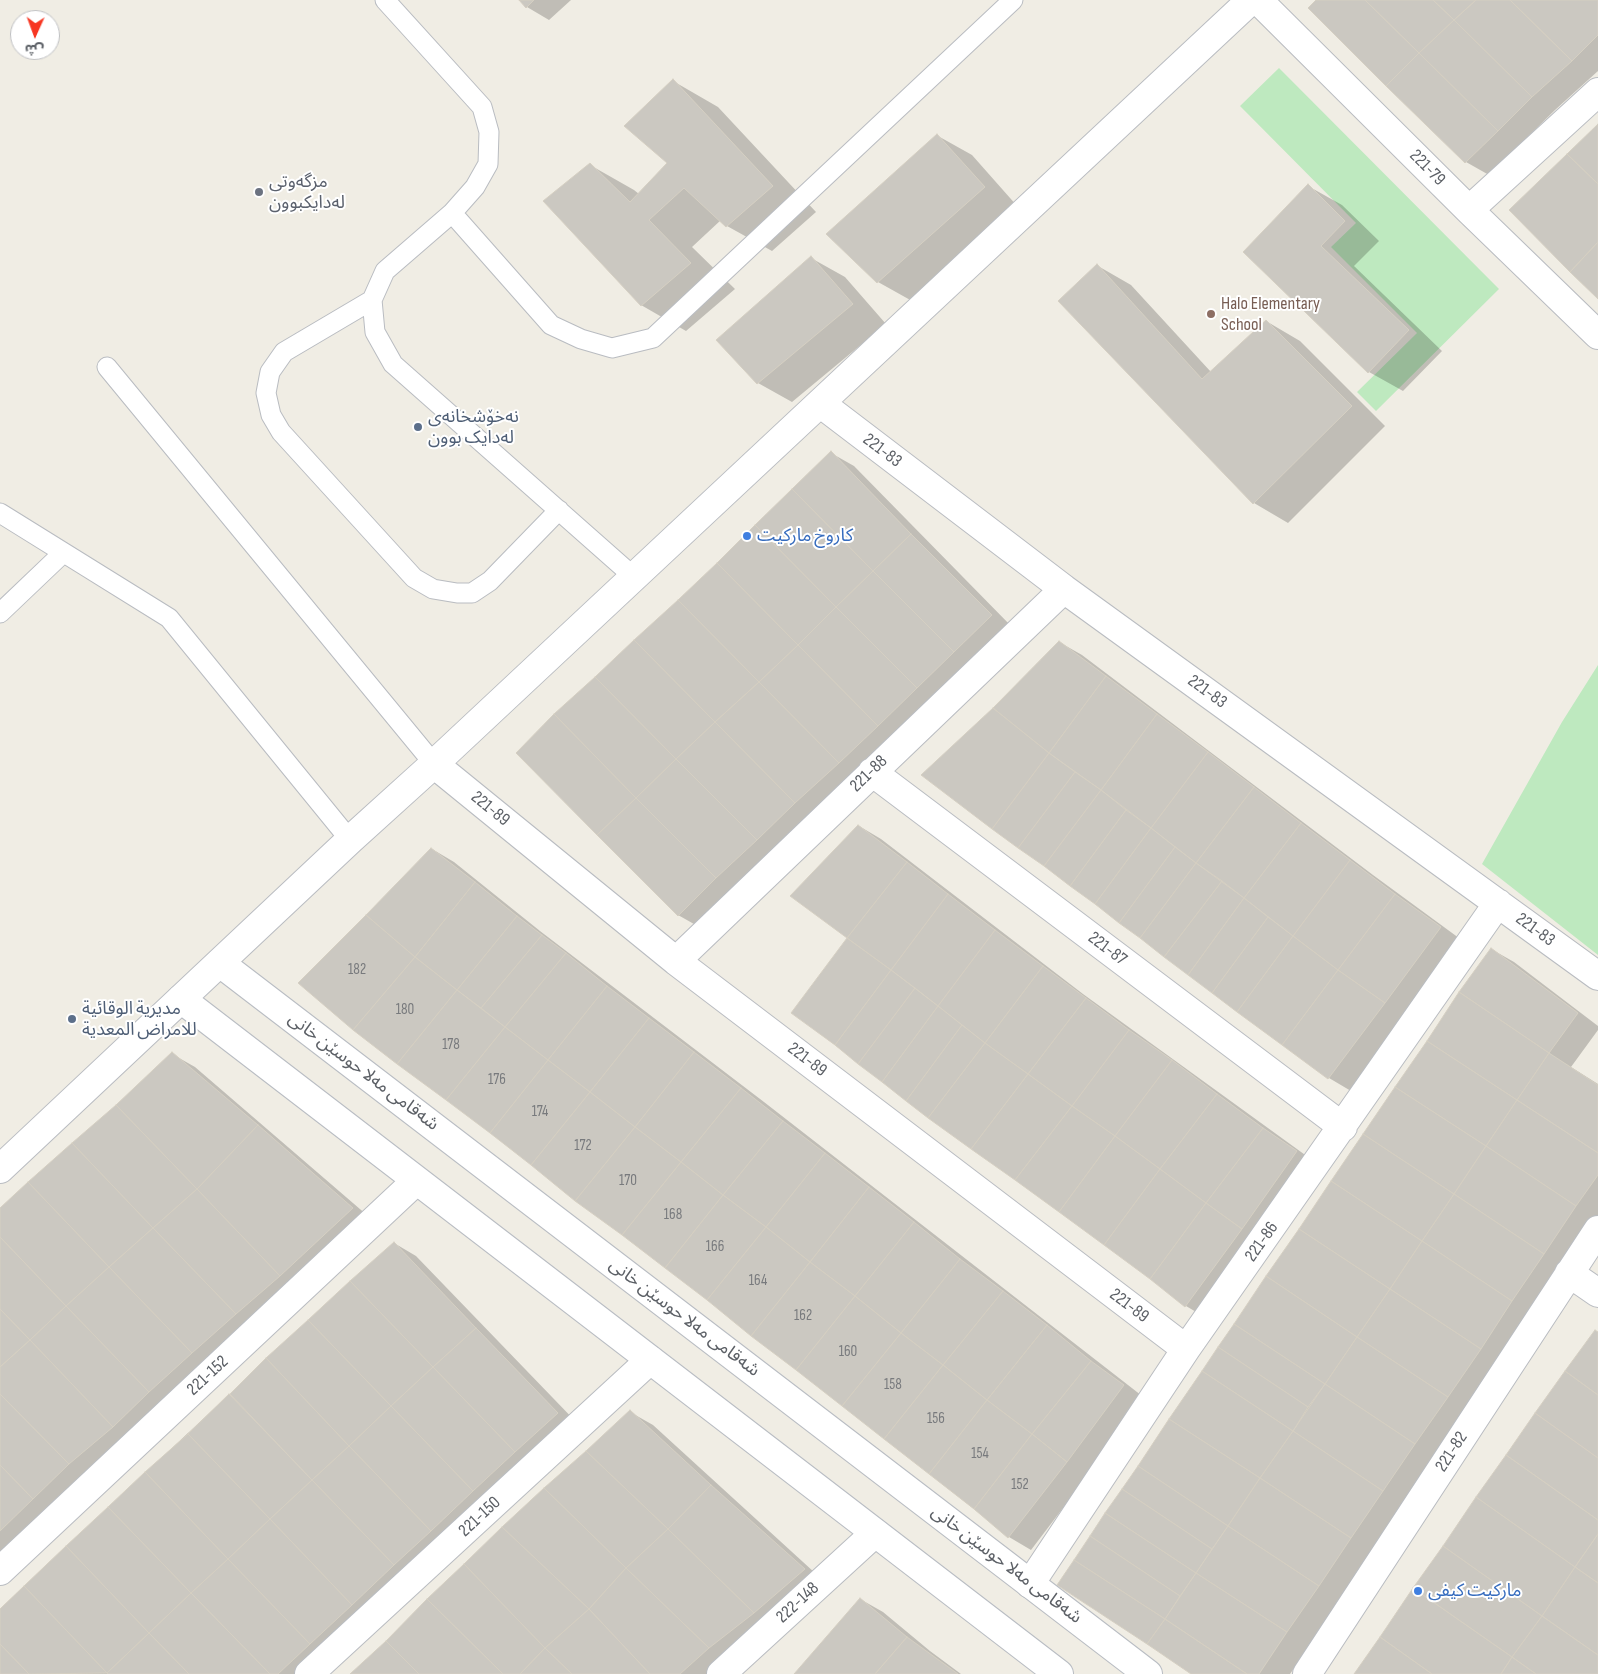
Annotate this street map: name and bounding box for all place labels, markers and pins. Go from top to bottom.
place label: مزگەوتی لەدایکبوون [269,171,345,213]
marker: مزگەوتی لەدایکبوون [253,186,265,198]
place label: Halo Elementary School [1221,293,1320,336]
marker: Halo Elementary School [1205,308,1217,320]
place label: نەخۆشخانەی لەدایک بوون [428,406,519,448]
marker: نەخۆشخانەی لەدایک بوون [412,421,424,433]
place label: كاروخ ماركیت [757,525,853,547]
marker: كاروخ ماركیت [741,530,753,542]
place label: مديرية الوقائية للامراض المعدية [82,998,197,1040]
marker: مديرية الوقائية للامراض المعدية [66,1013,78,1025]
place label: ماركیت كیفی [1428,1580,1522,1602]
marker: ماركیت كیفی [1412,1585,1424,1597]

